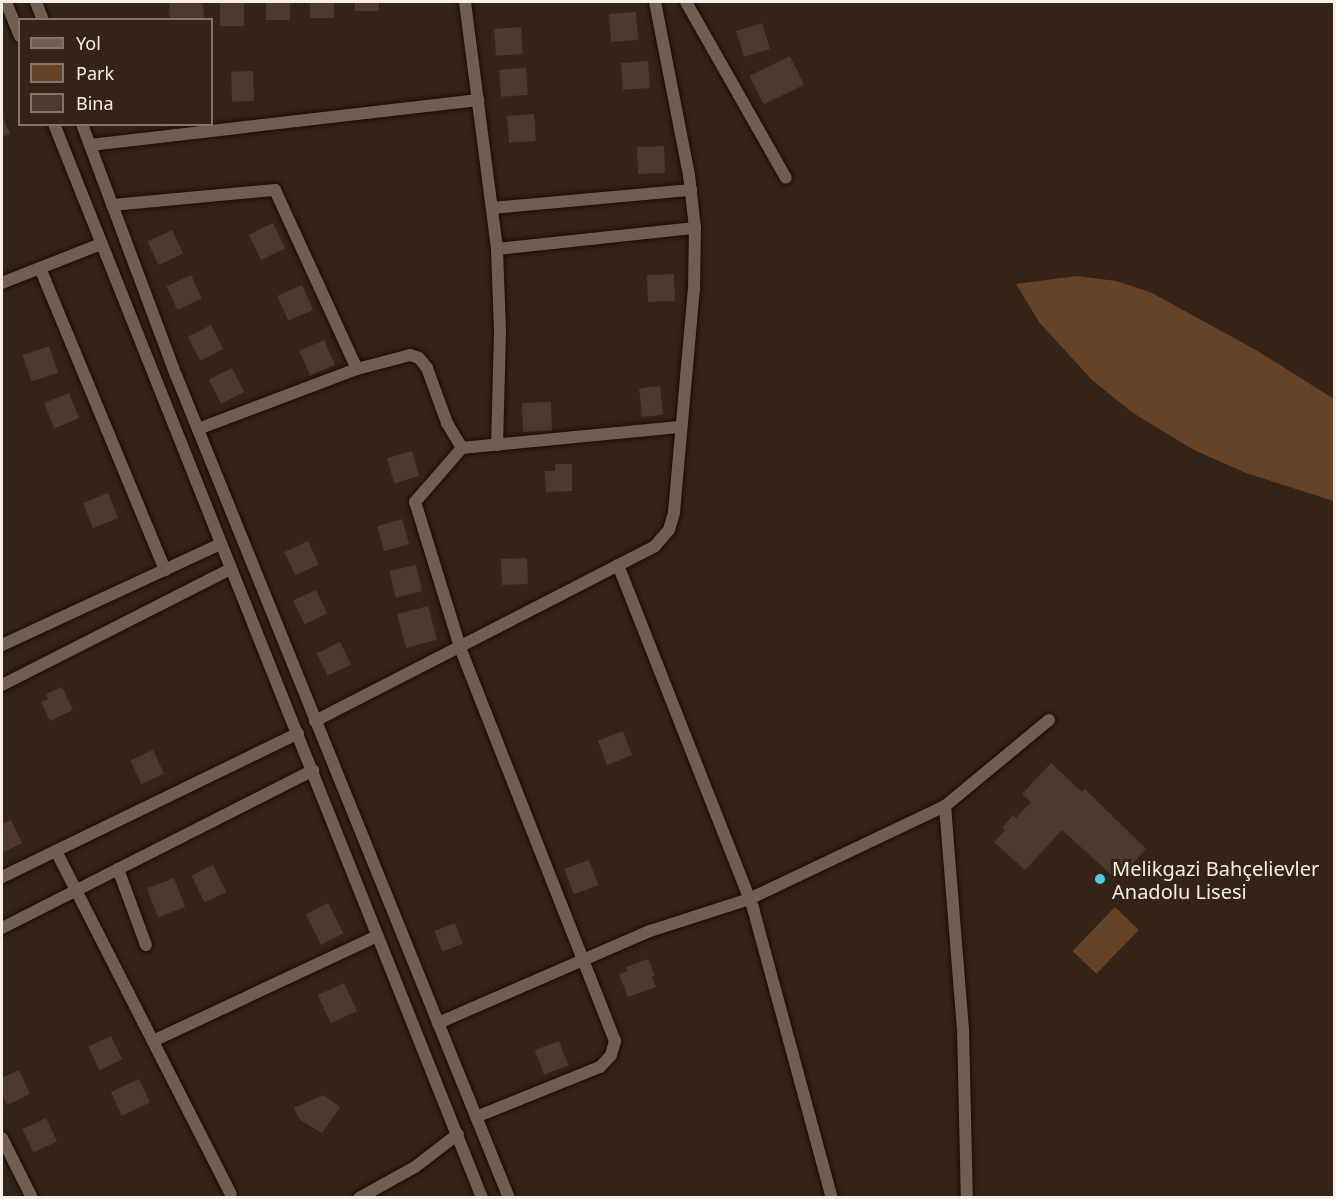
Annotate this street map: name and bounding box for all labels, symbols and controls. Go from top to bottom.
legend [18,18,213,126]
text: Yol [76,31,101,55]
text: Park [76,61,114,85]
text: Bina [76,91,114,115]
place label: Melikgazi Bahçelievler Anadolu Lisesi [1112,856,1319,903]
marker: Melikgazi Bahçelievler Anadolu Lisesi [1093,872,1107,886]

